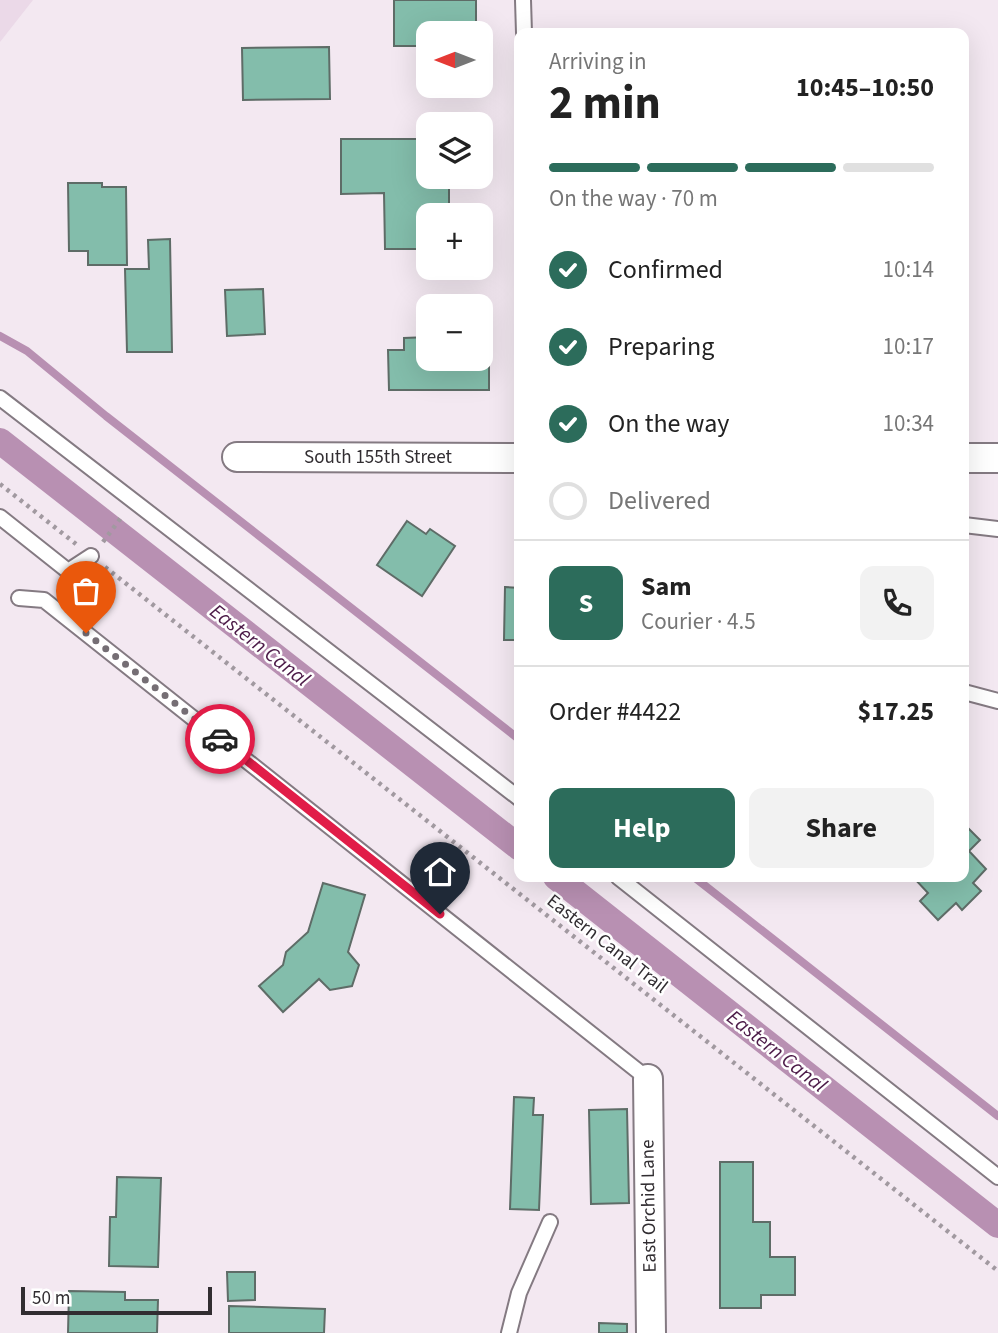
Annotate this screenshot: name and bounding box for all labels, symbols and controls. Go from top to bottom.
north arrow [416,21,494,98]
map controls [416,21,493,371]
text: Arriving in [549,45,647,78]
text: 10:45–10:50 [796,69,934,106]
text: 2 min [549,71,661,136]
button: layers [416,112,493,189]
text: On the way · 70 m [549,182,718,215]
button: + [416,203,493,280]
icon: check [549,251,587,289]
text: Confirmed [608,251,723,288]
text: 10:14 [883,253,934,286]
button: − [416,294,493,371]
icon: check [549,328,587,366]
text: Preparing [608,328,714,365]
text: 10:17 [883,330,934,363]
icon: check [549,405,587,443]
text: On the way [608,405,729,442]
text: 10:34 [883,407,934,440]
street label: South 155th Street [304,444,452,471]
text: Delivered [608,482,711,519]
pin [56,561,116,633]
button: phone [860,566,934,640]
text: Sam [641,568,691,605]
icon: bag [67,572,105,610]
text: S [579,585,593,622]
water label: Eastern Canal [204,596,317,694]
text: Courier · 4.5 [641,605,756,638]
text: Order #4422 [549,693,681,730]
text: $17.25 [858,693,934,730]
courier [185,704,255,774]
icon: car [201,720,239,758]
button: Help [549,788,735,868]
button: Share [749,788,934,868]
pin [410,842,470,914]
icon: home [421,853,459,891]
street label: Eastern Canal Trail [541,888,673,1000]
water label: Eastern Canal [721,1002,834,1100]
street label: East Orchid Lane [634,1139,664,1273]
scale bar [21,1284,212,1316]
text: 50 m [32,1285,70,1312]

